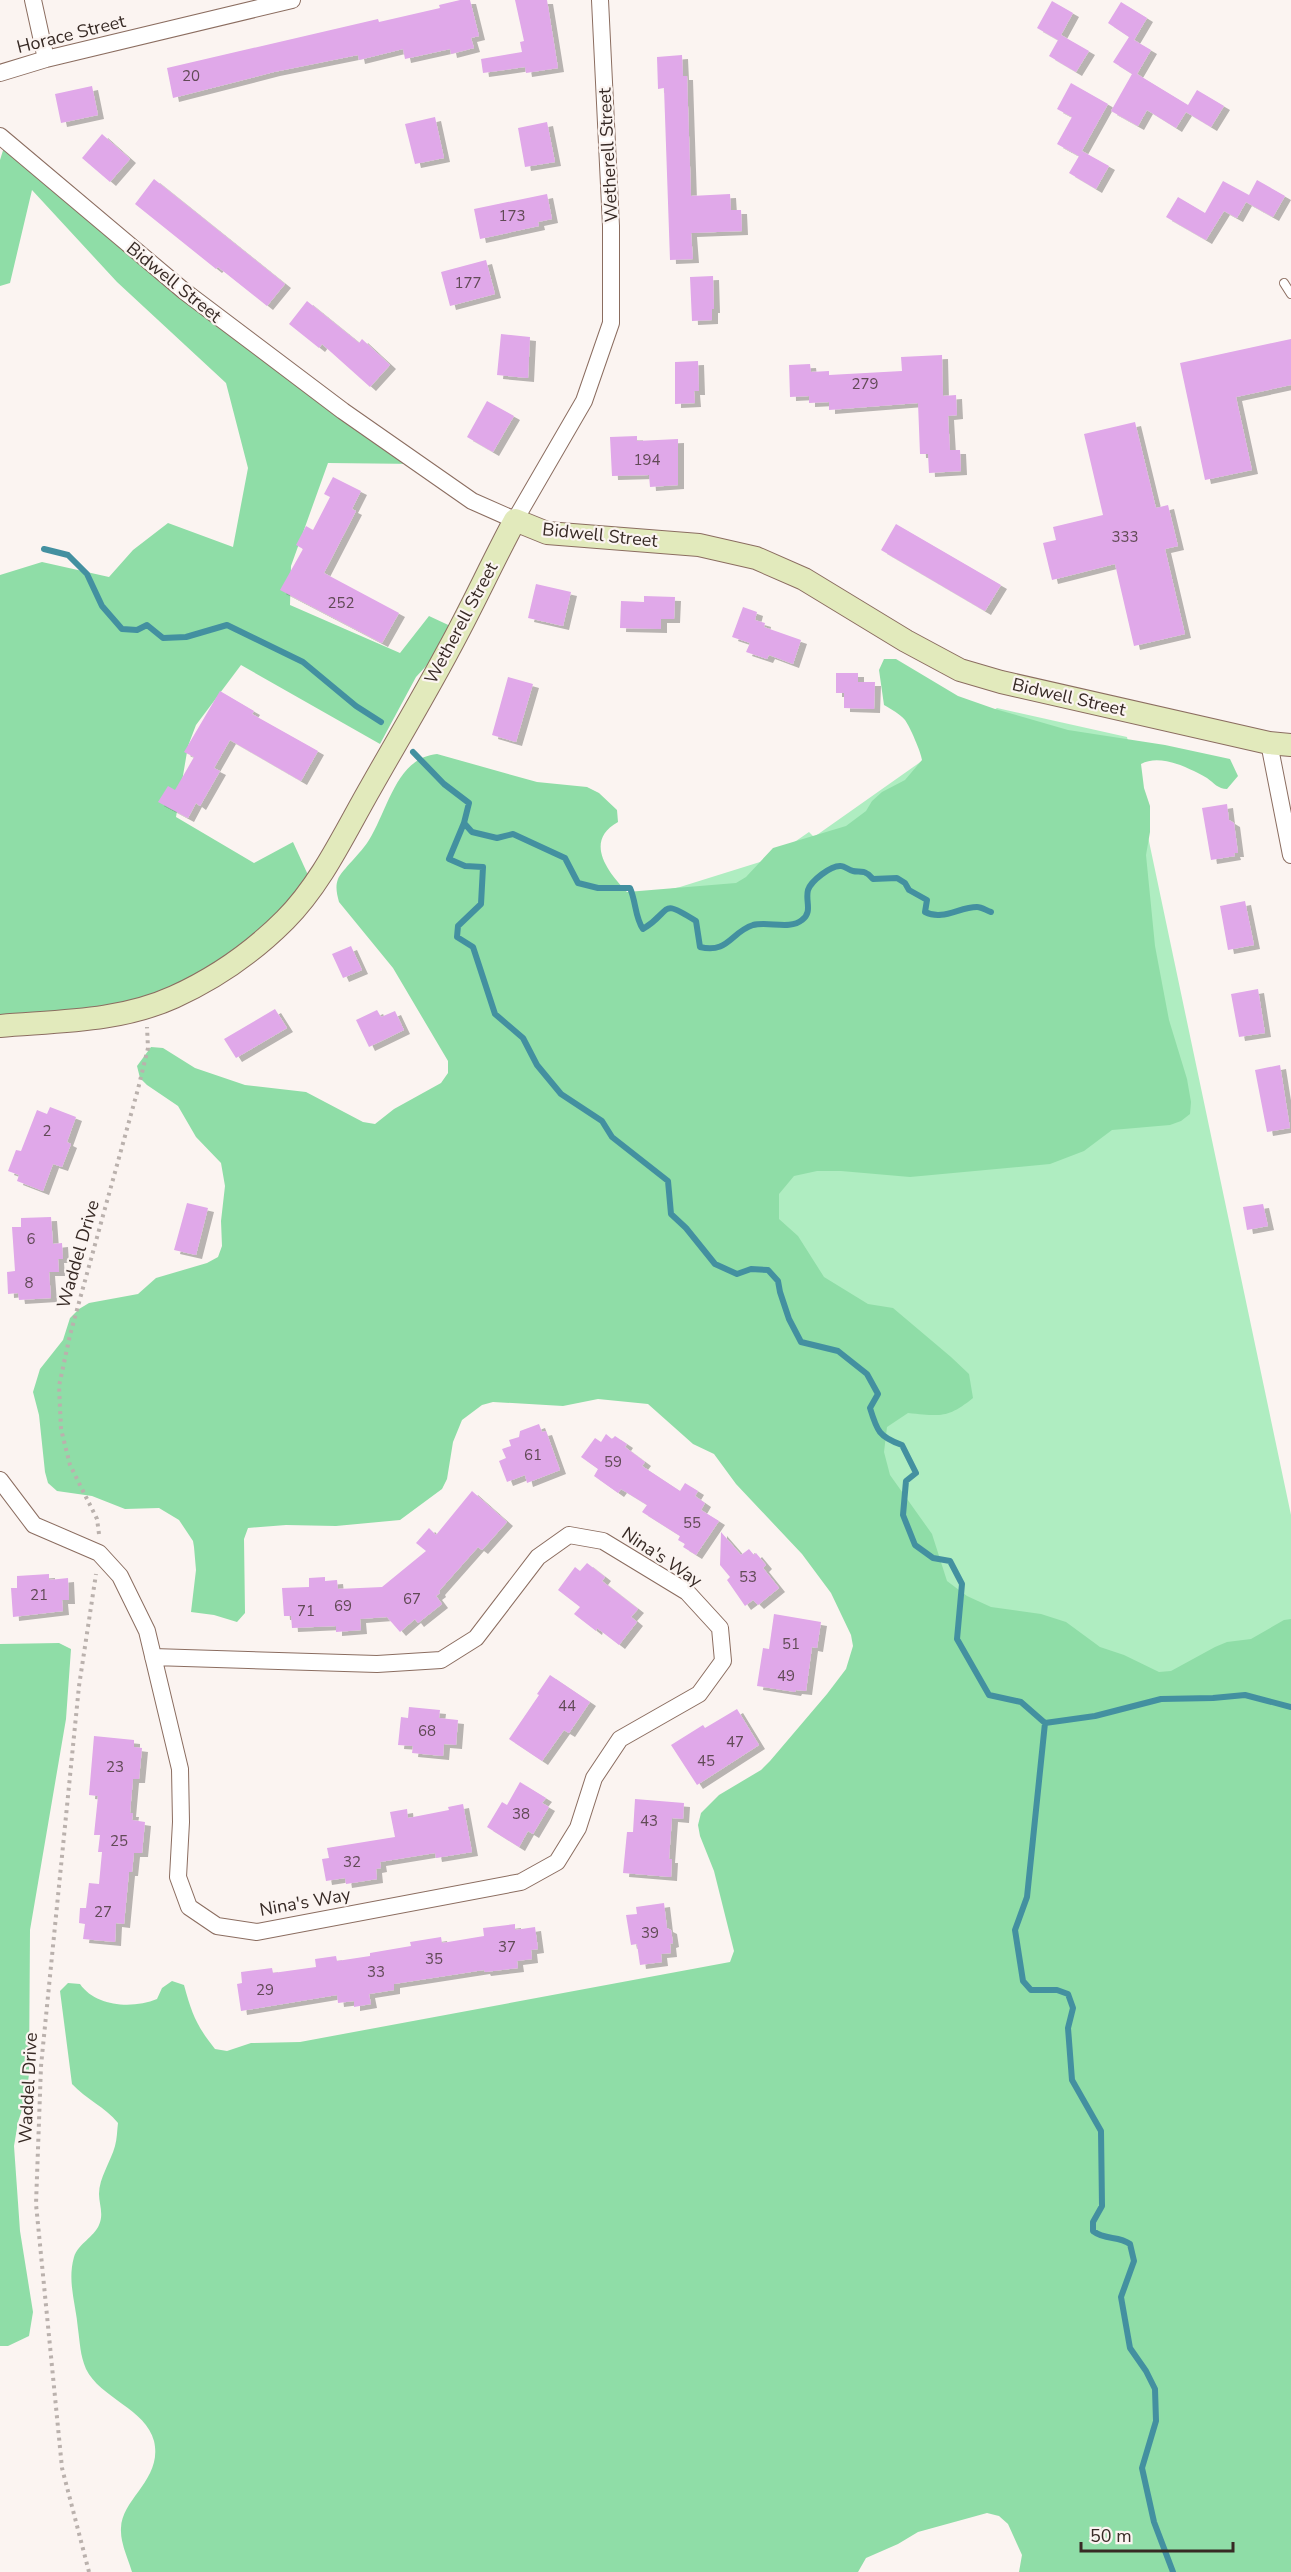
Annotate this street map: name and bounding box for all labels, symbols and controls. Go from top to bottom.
street label: Horace Street [14,9,128,59]
house number: 20 [182,66,200,86]
street label: Wetherell Street [592,86,624,223]
house number: 173 [498,206,526,226]
street label: Bidwell Street [121,236,227,328]
house number: 177 [454,273,482,293]
house number: 279 [851,374,879,394]
house number: 194 [633,450,661,470]
street label: Bidwell Street [541,517,660,553]
house number: 333 [1111,527,1139,547]
street label: Wetherell Street [419,557,504,688]
house number: 252 [327,593,355,613]
street label: Bidwell Street [1010,672,1129,722]
house number: 2 [42,1121,52,1141]
street label: Waddel Drive [51,1197,105,1311]
house number: 6 [26,1229,36,1249]
house number: 8 [24,1273,34,1293]
house number: 61 [524,1445,542,1465]
house number: 59 [604,1452,622,1472]
house number: 55 [683,1513,701,1533]
street label: Nina's Way [617,1521,707,1593]
house number: 53 [739,1567,757,1587]
house number: 21 [30,1585,48,1605]
house number: 67 [403,1589,421,1609]
house number: 69 [334,1596,352,1616]
house number: 71 [297,1601,315,1621]
house number: 51 [782,1634,800,1654]
house number: 49 [777,1666,795,1686]
house number: 44 [558,1696,576,1716]
house number: 68 [418,1721,436,1741]
house number: 47 [726,1732,744,1752]
house number: 45 [697,1751,715,1771]
house number: 23 [106,1757,124,1777]
house number: 38 [512,1804,530,1824]
house number: 43 [640,1811,658,1831]
house number: 25 [110,1831,128,1851]
house number: 32 [343,1852,361,1872]
street label: Nina's Way [258,1882,353,1922]
house number: 27 [94,1902,112,1922]
house number: 39 [641,1923,659,1943]
house number: 37 [498,1937,516,1957]
house number: 35 [425,1949,443,1969]
house number: 33 [367,1962,385,1982]
house number: 29 [256,1980,274,2000]
street label: Waddel Drive [13,2032,43,2144]
scale bar [1081,2515,1232,2553]
text: 50 m [1090,2524,1132,2548]

